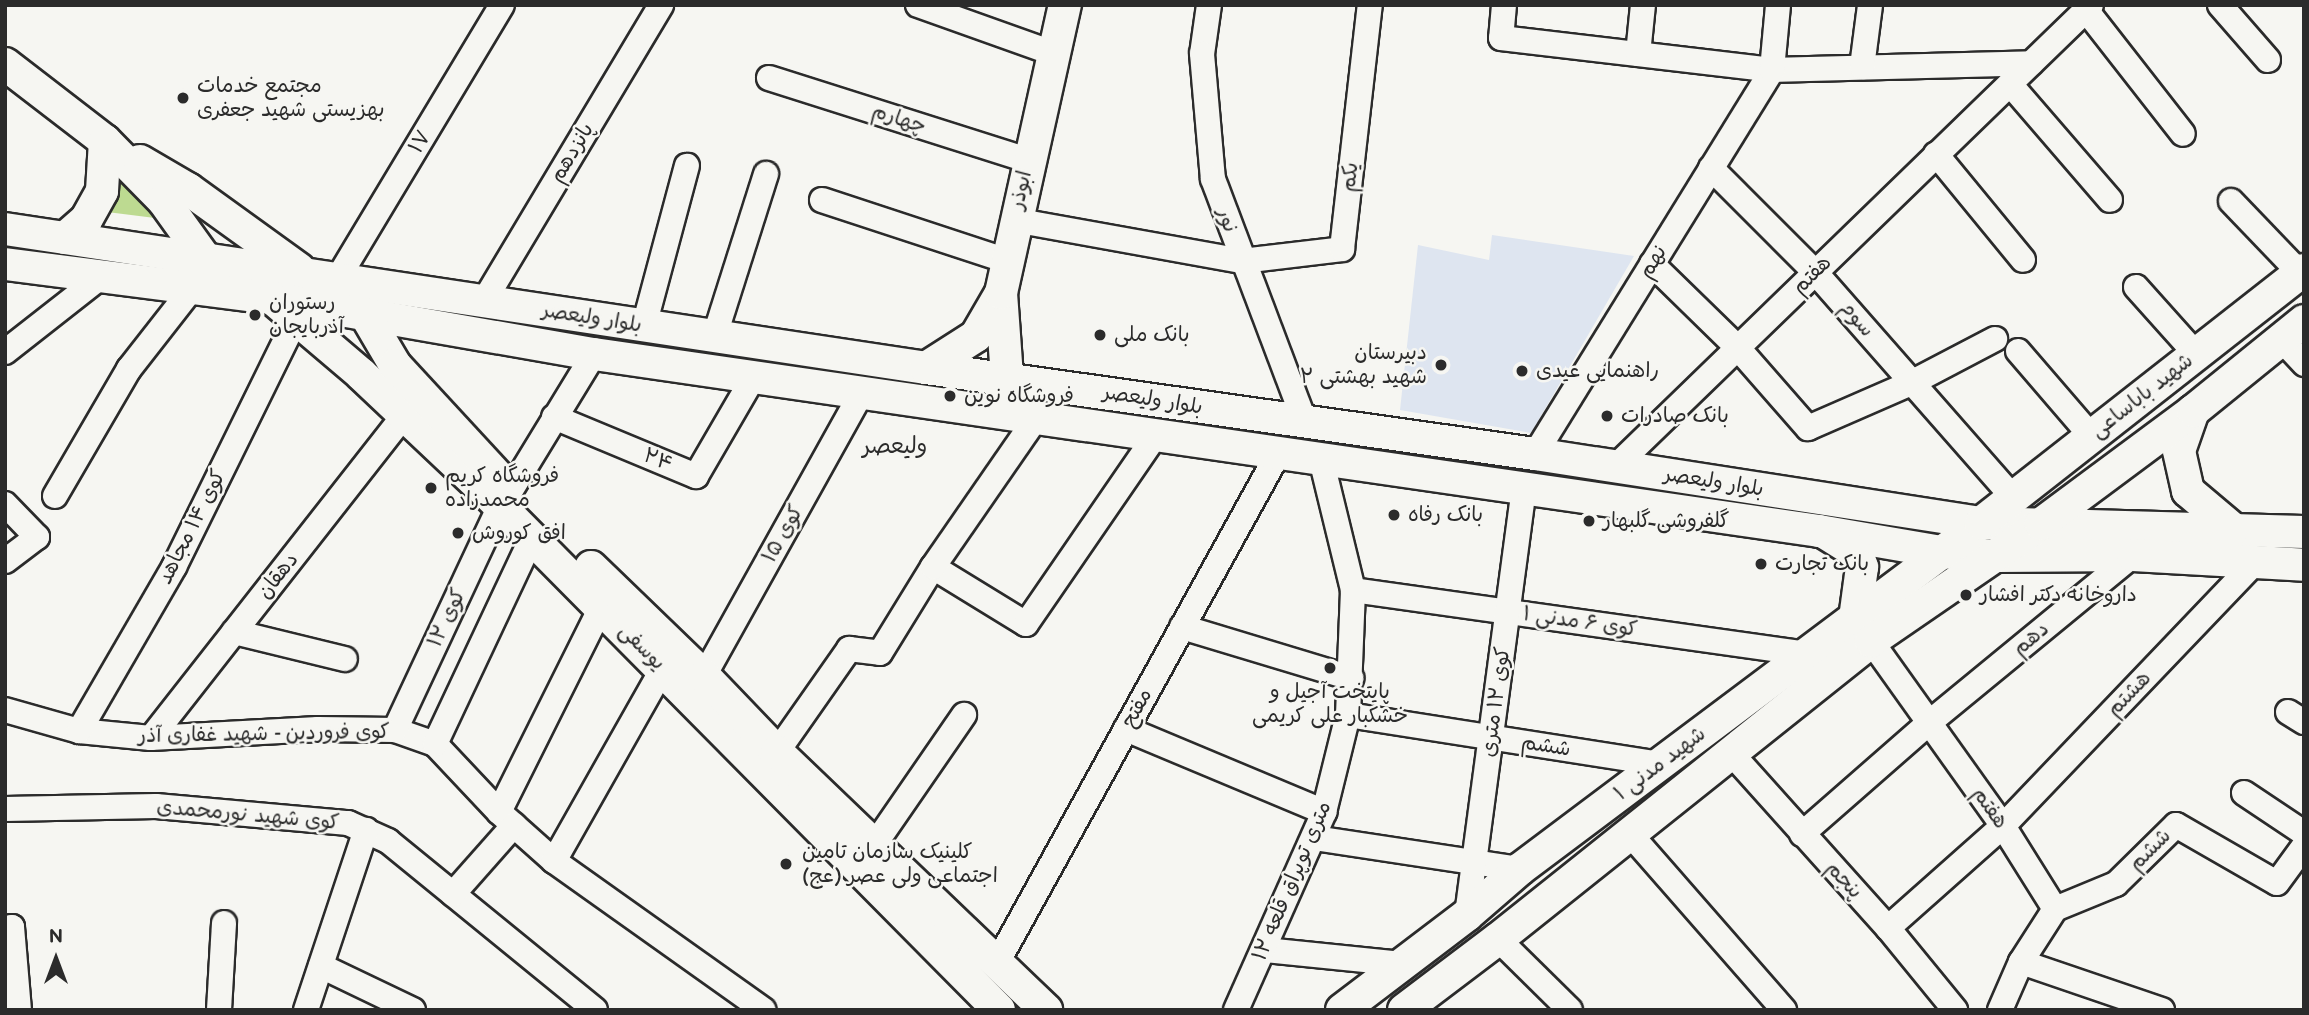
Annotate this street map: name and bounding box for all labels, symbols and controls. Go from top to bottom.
place label: مجتمع خدمات بهزیستی شهید جعفری [197,73,385,123]
marker: مجتمع خدمات بهزیستی شهید جعفری [175,90,191,106]
street label: چهارم [869,98,929,140]
street label: پانزدهم [544,118,600,188]
street label: ۱۷ [403,126,437,158]
street label: یکم [1336,161,1364,193]
street label: ابوذر [1004,168,1038,212]
street label: نور [1211,204,1243,236]
street label: نهم [1633,241,1673,283]
street label: هفتم [1787,250,1837,300]
place label: رستوران آذربایجان [269,290,344,340]
street label: سوم [1834,296,1880,342]
street label: بلوار ولیعصر [540,298,644,338]
marker: رستوران آذربایجان [247,307,263,323]
place label: بانک ملی [1114,322,1190,348]
marker: بانک ملی [1092,327,1108,343]
place label: دبیرستان شهید بهشتی ۲ [1300,340,1427,390]
street label: شهید باباساعی [2086,348,2198,444]
marker: دبیرستان شهید بهشتی ۲ [1433,357,1449,373]
place label: راهنمایی عیدی [1536,358,1659,384]
marker: راهنمایی عیدی [1514,363,1530,379]
street label: بلوار ولیعصر [1101,380,1205,420]
place label: فروشگاه نوین [964,383,1074,409]
marker: فروشگاه نوین [942,388,958,404]
place label: بانک صادرات [1621,403,1729,429]
marker: بانک صادرات [1599,408,1615,424]
district label: ولیعصر [863,432,927,460]
street label: ۲۴ [639,443,677,477]
street label: بلوار ولیعصر [1662,462,1766,502]
place label: فروشگاه کریم محمدزاده [445,463,559,513]
street label: کوی ۱۴ مجاهد [152,466,232,588]
marker: فروشگاه کریم محمدزاده [423,480,439,496]
street label: کوی ۱۵ [757,501,809,567]
place label: بانک رفاه [1408,502,1483,528]
marker: بانک رفاه [1386,507,1402,523]
place label: گلفروشی گلبهار [1603,508,1730,534]
marker: گلفروشی گلبهار [1581,513,1597,529]
place label: افق کوروش [472,520,566,546]
marker: افق کوروش [450,525,466,541]
street label: دهقان [252,548,304,604]
place label: بانک تجارت [1775,551,1869,577]
marker: بانک تجارت [1753,556,1769,572]
place label: داروخانه دکتر افشار [1980,582,2137,608]
street label: کوی ۱۲ [422,585,472,651]
marker: داروخانه دکتر افشار [1958,587,1974,603]
street label: کوی ۶ مدنی ۱ [1521,601,1639,643]
street label: دهم [2008,617,2054,661]
street label: یوسفی [613,618,671,676]
street label: کوی ۱۲ متری [1476,645,1516,759]
marker: پایتخت آجیل و خشکبار علی کریمی [1322,660,1338,676]
street label: هشتم [2101,666,2157,722]
place label: پایتخت آجیل و خشکبار علی کریمی [1252,679,1408,729]
street label: مفتح [1116,684,1158,732]
street label: کوی فروردین - شهید غفاری آذر [137,719,391,749]
street label: شهید مدنی ۱ [1609,721,1711,807]
street label: ششم [1520,730,1572,762]
street label: هفتم [1967,782,2013,834]
street label: کوی شهید نورمحمدی [156,794,340,836]
street label: ۱۲ متری توپراق قلعه [1247,797,1337,965]
street label: ششم [2124,824,2176,876]
place label: کلینیک سازمان تامین اجتماعی ولی عصر (عج) [802,839,998,889]
marker: کلینیک سازمان تامین اجتماعی ولی عصر (عج) [776,854,796,874]
street label: پنجم [1820,856,1868,904]
north arrow [21,924,91,994]
text: N [49,926,63,949]

